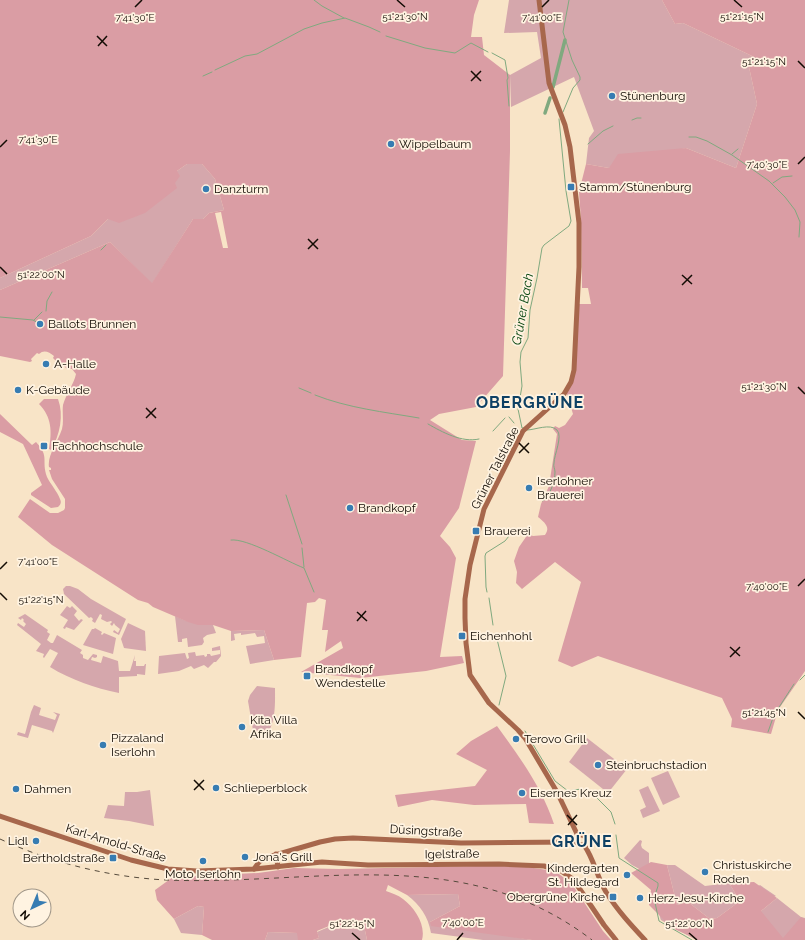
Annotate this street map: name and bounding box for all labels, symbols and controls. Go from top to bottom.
text: 51°21'30"N [382,11,428,22]
text: 51°21'15"N [720,11,764,22]
text: 7°41'30"E [115,12,155,23]
text: 7°41'00"E [522,12,562,23]
text: 51°21'15"N [742,56,786,67]
place label: Stünenburg [620,89,685,103]
marker: Stünenburg [607,91,617,101]
text: 7°41'30"E [18,134,58,145]
place label: Wippelbaum [399,137,471,151]
marker: Wippelbaum [386,139,396,149]
text: 7°40'30"E [746,159,788,170]
place label: Stamm/Stünenburg [579,180,691,194]
place label: Danzturm [214,182,268,196]
marker: Stamm/Stünenburg [566,182,576,192]
marker: Danzturm [201,184,211,194]
text: 51°22'00"N [17,269,65,280]
water label: Grüner Bach [509,272,536,346]
place label: Ballots Brunnen [48,317,136,331]
marker: Ballots Brunnen [35,319,45,329]
place label: A-Halle [54,357,96,371]
marker: A-Halle [41,359,51,369]
text: 51°21'30"N [741,381,787,392]
place label: K-Gebäude [26,383,90,397]
marker: K-Gebäude [13,385,23,395]
district label: OBERGRÜNE [476,392,584,412]
street label: Grüner Talstraße [468,424,522,512]
place label: Fachhochschule [52,439,143,453]
marker: Fachhochschule [39,441,49,451]
place label: Iserlohner Brauerei [537,474,593,502]
marker: Iserlohner Brauerei [524,483,534,493]
place label: Brandkopf [358,501,417,515]
marker: Brandkopf [345,503,355,513]
place label: Brauerei [484,524,531,538]
marker: Brauerei [471,526,481,536]
text: 7°41'00"E [18,556,58,567]
text: 7°40'00"E [746,581,788,592]
text: 51°22'15"N [19,594,63,605]
place label: Eichenhohl [470,629,533,643]
marker: Eichenhohl [457,631,467,641]
place label: Brandkopf Wendestelle [315,662,386,690]
marker: Brandkopf Wendestelle [302,671,312,681]
text: 51°21'45"N [742,707,786,718]
place label: Kita Villa Afrika [250,713,297,741]
marker: Kita Villa Afrika [237,722,247,732]
place label: Pizzaland Iserlohn [111,731,164,759]
place label: Terovo Grill [524,732,587,746]
marker: Terovo Grill [511,734,521,744]
marker: Pizzaland Iserlohn [98,740,108,750]
place label: Steinbruchstadion [606,758,707,772]
marker: Steinbruchstadion [593,760,603,770]
place label: Schlieperblock [224,781,308,795]
place label: Dahmen [24,782,71,796]
marker: Schlieperblock [211,783,221,793]
marker: Dahmen [11,784,21,794]
place label: Eisernes Kreuz [530,786,612,800]
marker: Eisernes Kreuz [517,788,527,798]
street label: Karl-Arnold-Straße [64,821,168,865]
street label: Düsingstraße [389,822,463,840]
district label: GRÜNE [551,831,613,851]
place label: Lidl [8,834,29,848]
marker: Lidl [31,836,41,846]
street label: Igelstraße [424,847,480,861]
place label: Jona's Grill [253,850,313,864]
place label: Bertholdstraße [23,851,105,865]
marker: Jona's Grill [240,852,250,862]
marker: Bertholdstraße [108,853,118,863]
marker: Moto Iserlohn [198,856,208,866]
place label: Christuskirche Roden [713,858,791,886]
place label: Kindergarten St. Hildegard [547,861,619,889]
place label: Moto Iserlohn [165,867,241,881]
marker: Christuskirche Roden [700,867,710,877]
marker: Kindergarten St. Hildegard [622,870,632,880]
north arrow [12,888,52,928]
place label: Obergrüne Kirche [507,890,605,904]
place label: Herz-Jesu-Kirche [648,891,744,905]
marker: Obergrüne Kirche [608,892,618,902]
marker: Herz-Jesu-Kirche [635,893,645,903]
text: N [18,907,33,922]
text: 7°40'00"E [442,917,484,928]
text: 51°22'15"N [330,918,374,929]
text: 51°22'00"N [665,918,713,929]

